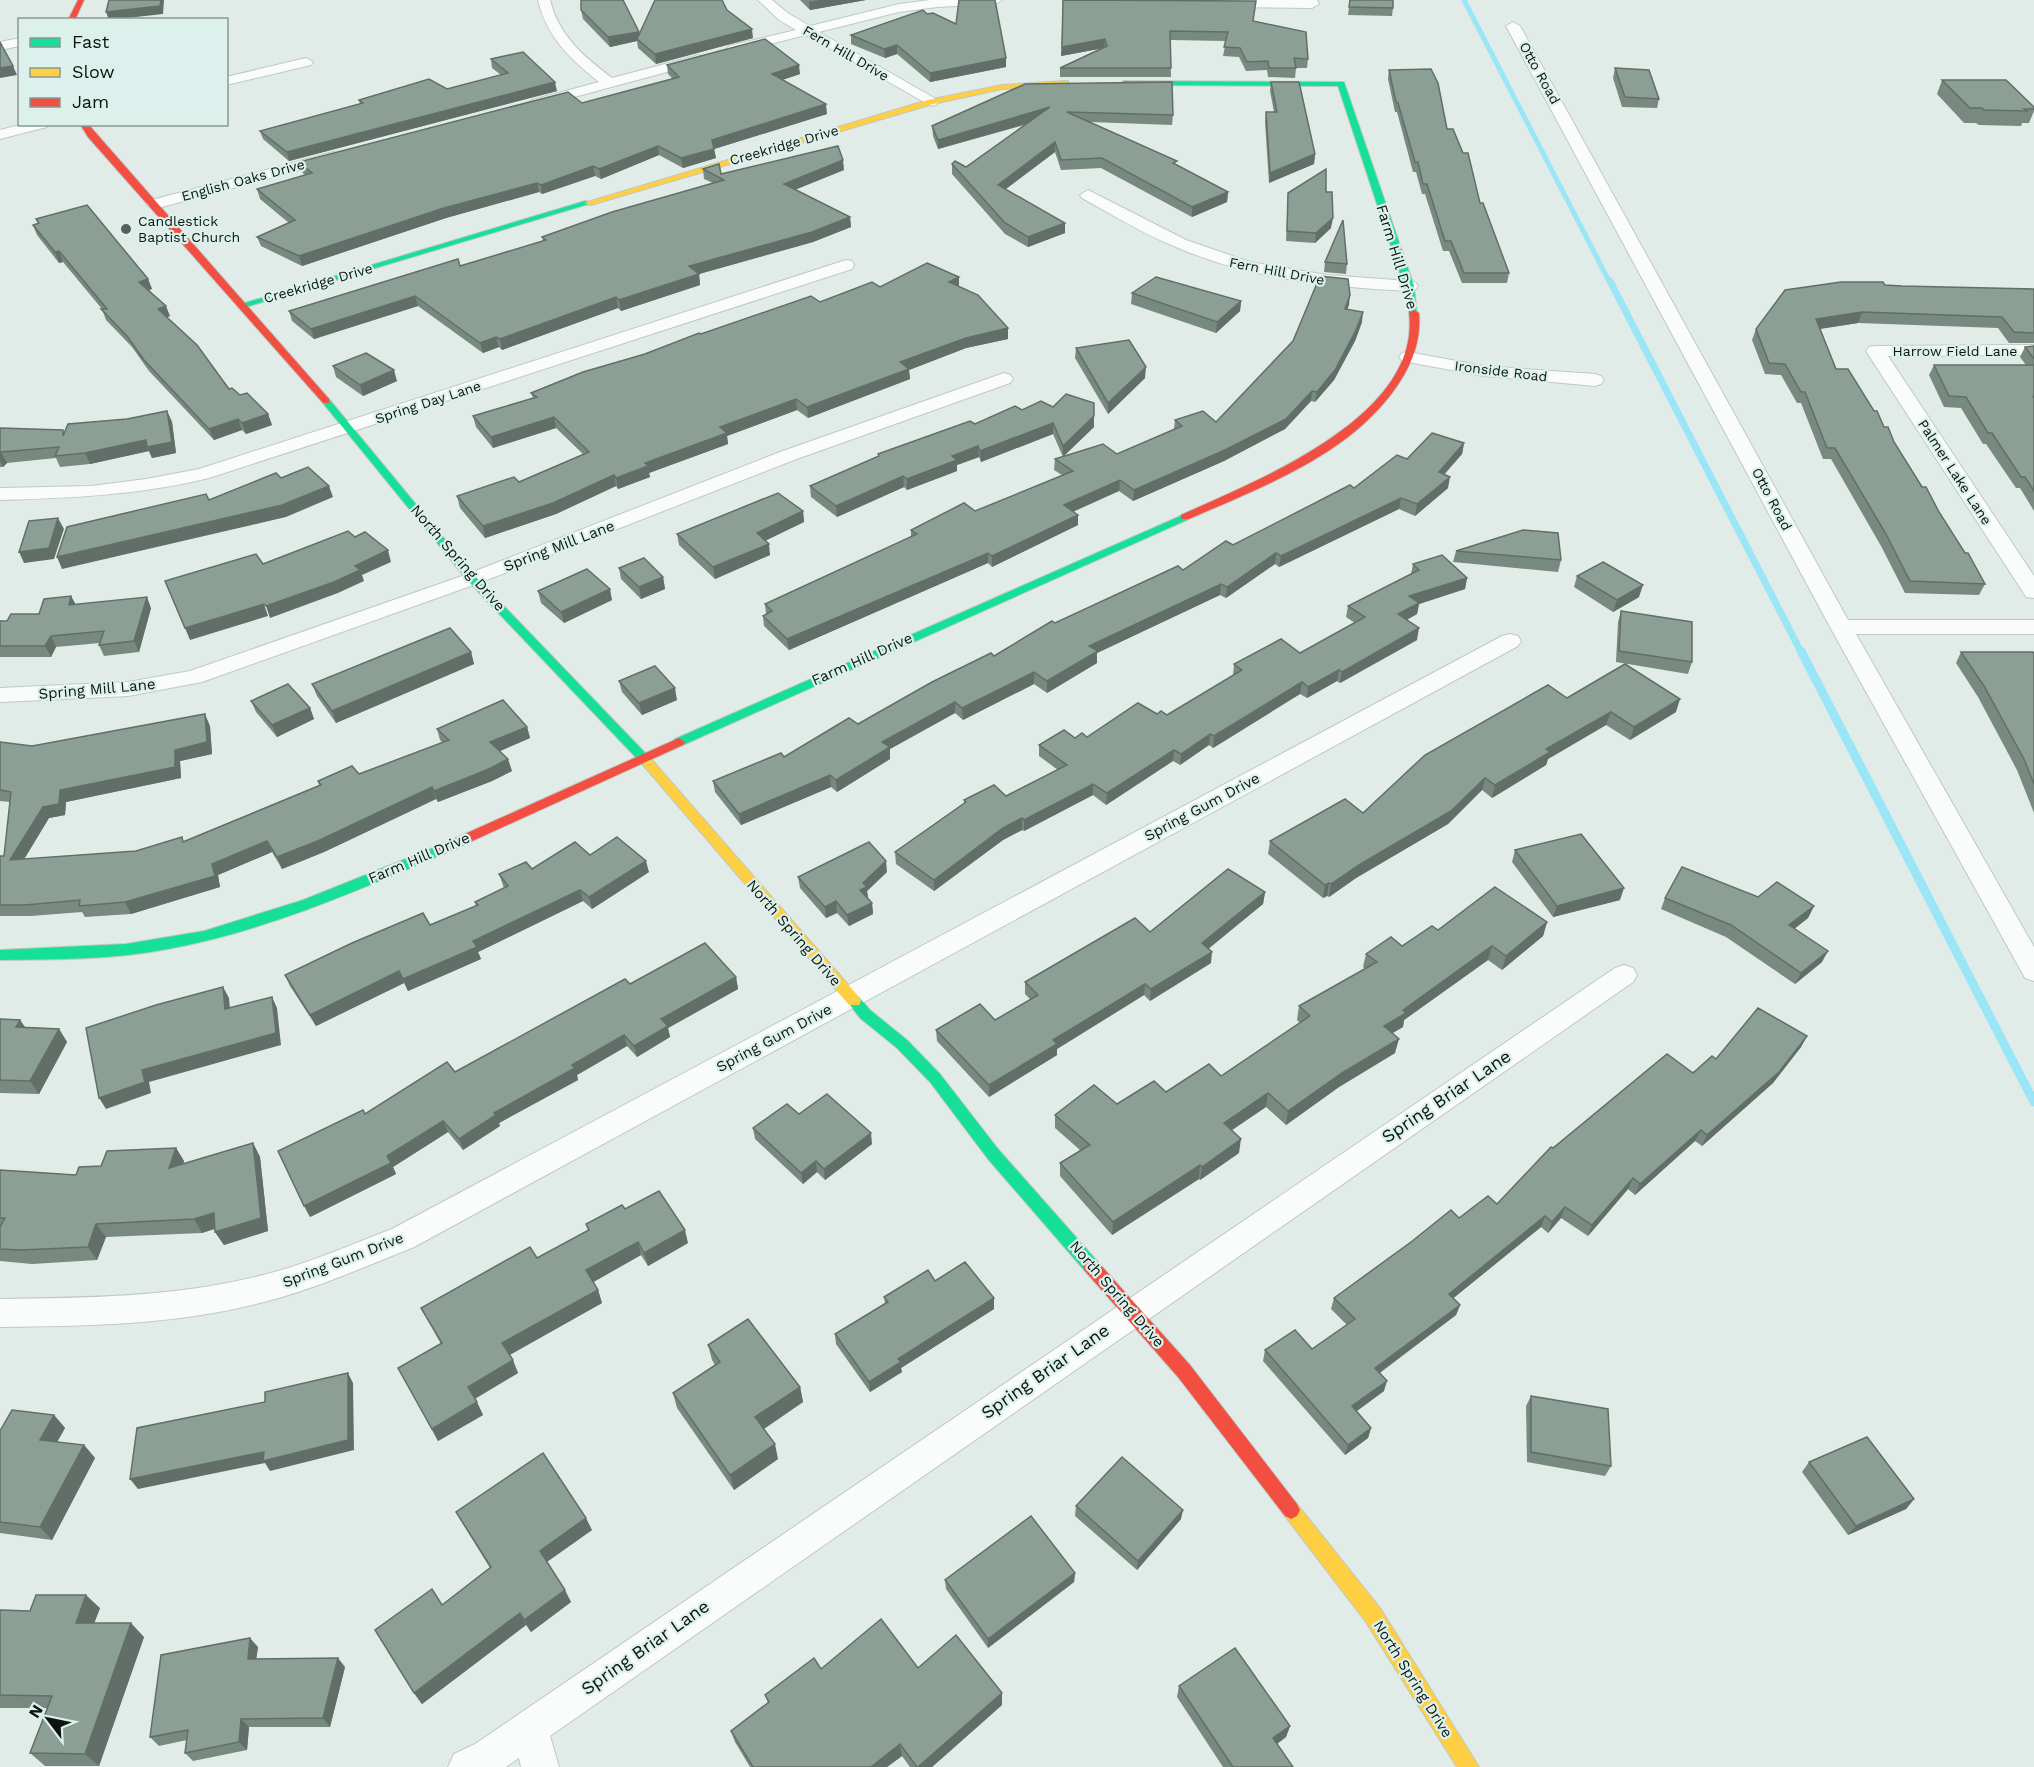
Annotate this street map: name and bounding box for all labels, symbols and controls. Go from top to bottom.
legend [18,18,228,126]
street label: Fern Hill Drive [800,22,892,84]
text: Fast [72,31,110,52]
street label: Otto Road [1516,39,1564,107]
text: Slow [72,61,115,82]
text: Jam [72,91,109,112]
street label: Creekridge Drive [728,122,840,168]
street label: English Oaks Drive [180,156,306,204]
street label: Farm Hill Drive [1373,202,1421,312]
place label: Candlestick Baptist Church [138,213,240,245]
marker: Candlestick Baptist Church [119,222,133,236]
street label: Fern Hill Drive [1228,254,1326,288]
street label: Creekridge Drive [262,260,374,306]
street label: Harrow Field Lane [1893,343,2017,359]
street label: Ironside Road [1454,357,1548,385]
street label: Spring Day Lane [373,377,483,427]
street label: Palmer Lake Lane [1915,416,1995,528]
street label: Otto Road [1749,465,1795,533]
street label: North Spring Drive [407,501,509,615]
street label: Spring Mill Lane [501,517,617,575]
street label: Farm Hill Drive [809,629,915,689]
street label: Spring Mill Lane [38,675,156,703]
street label: Spring Gum Drive [1141,769,1263,845]
street label: Farm Hill Drive [366,829,472,887]
street label: North Spring Drive [743,876,845,990]
street label: Spring Gum Drive [713,1000,835,1076]
street label: Spring Briar Lane [1377,1045,1515,1147]
street label: Spring Gum Drive [280,1229,406,1291]
street label: North Spring Drive [1066,1237,1168,1351]
street label: Spring Briar Lane [977,1319,1113,1423]
street label: Spring Briar Lane [577,1595,713,1699]
street label: North Spring Drive [1370,1617,1456,1741]
north arrow [18,1689,78,1749]
text: N [25,1701,47,1721]

